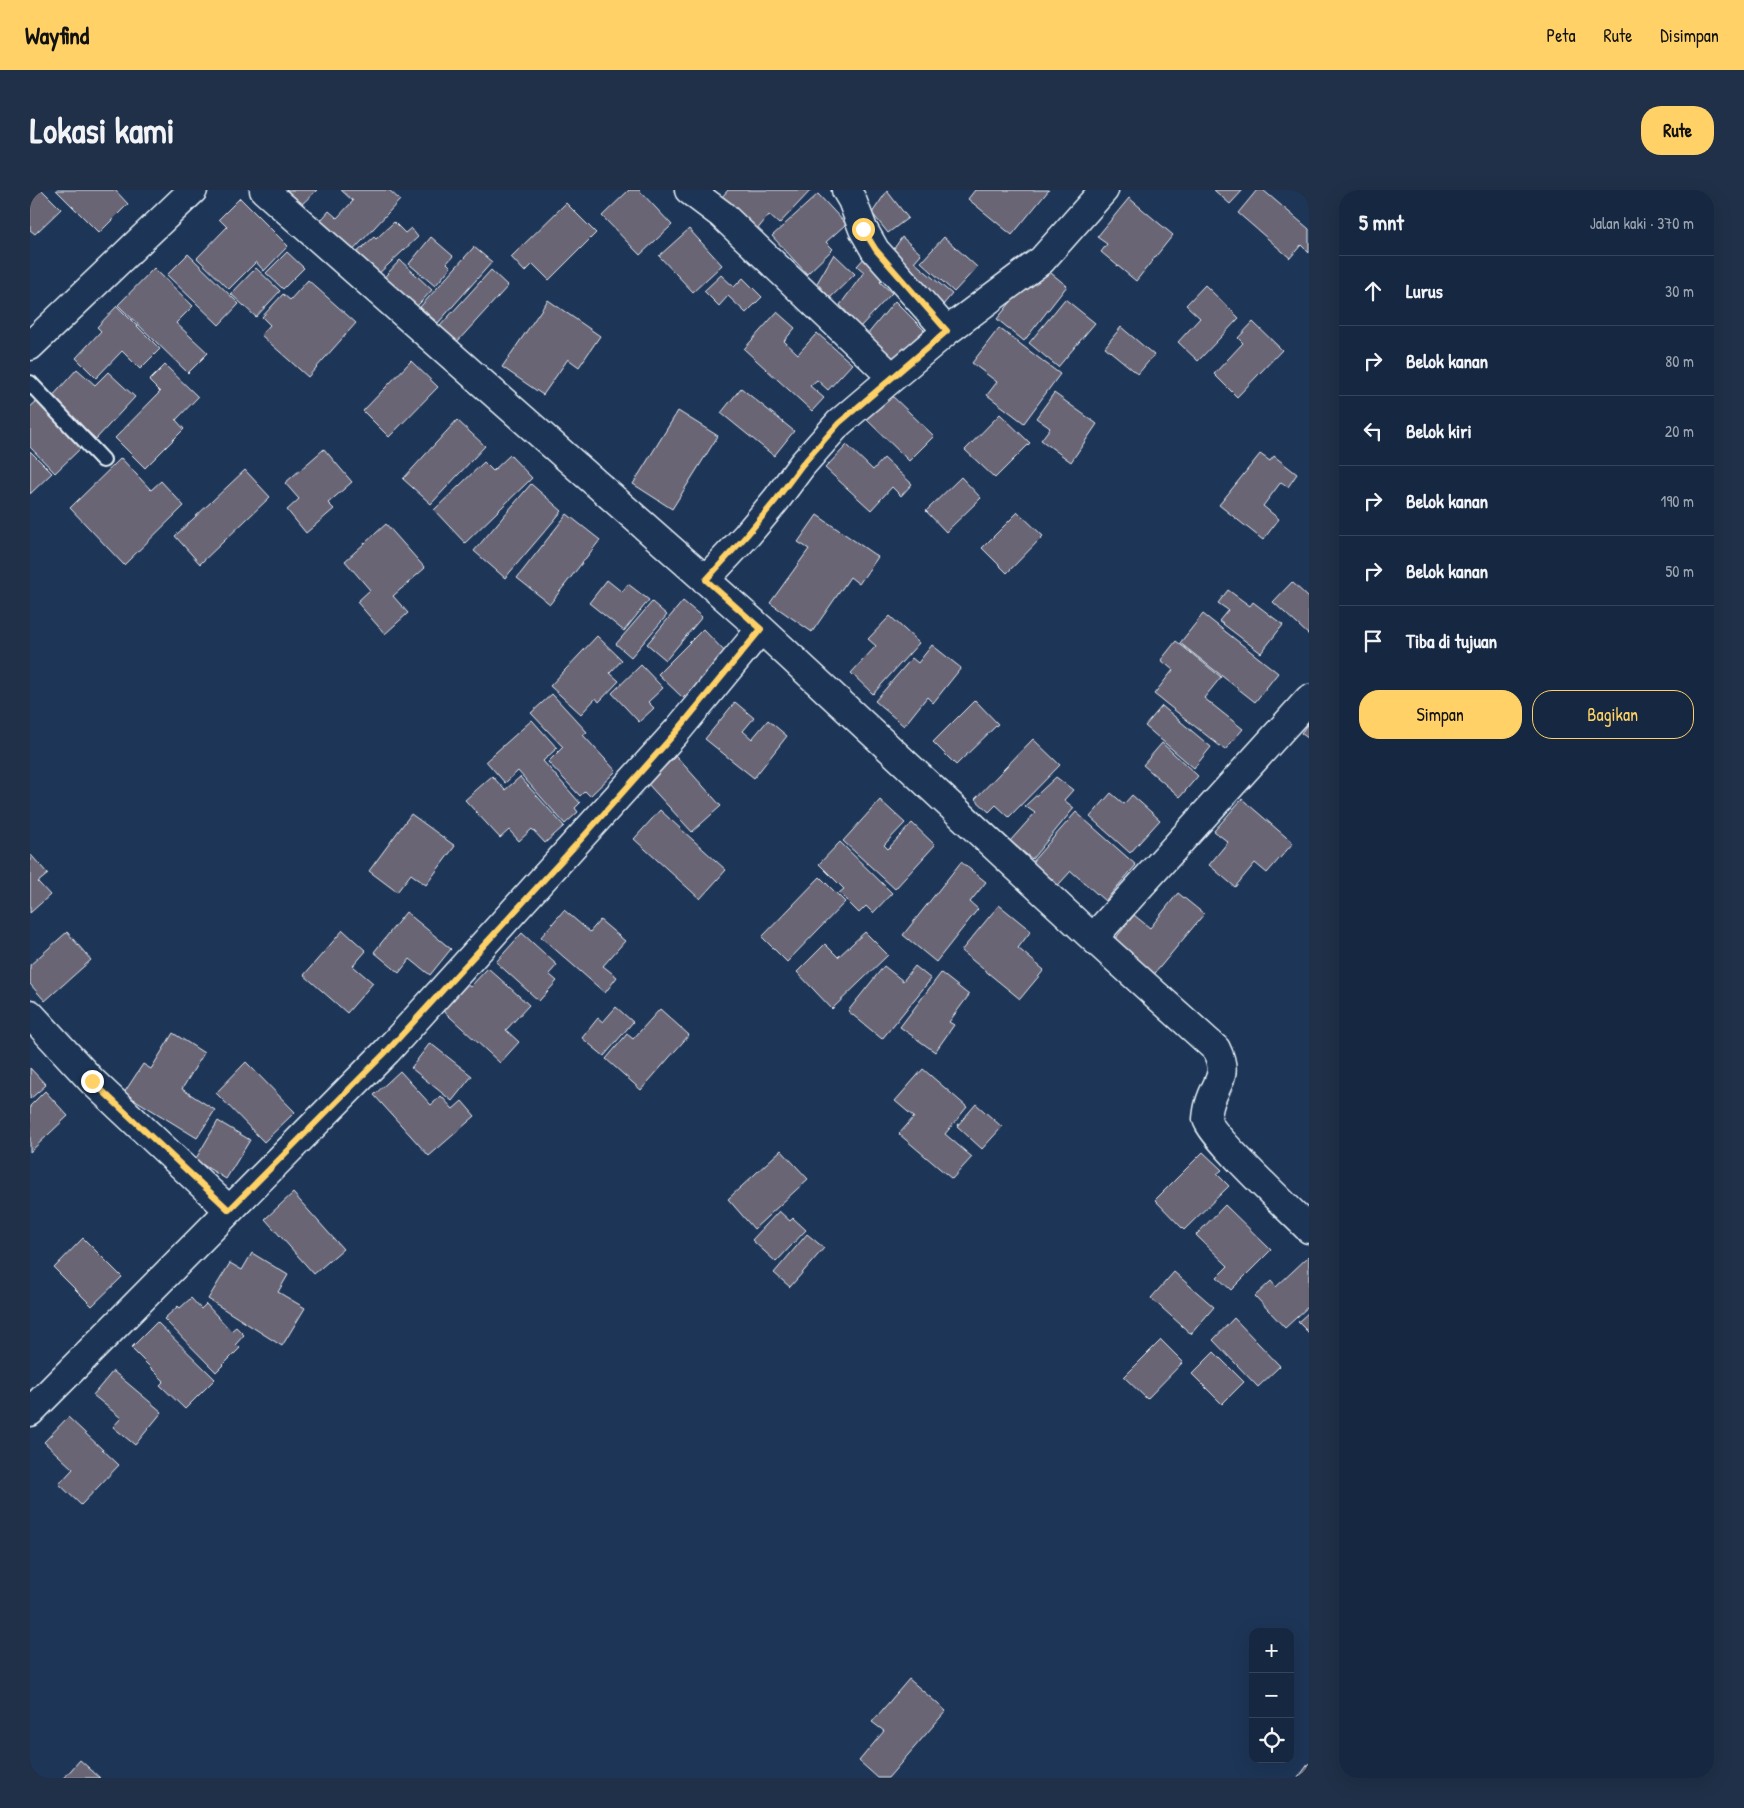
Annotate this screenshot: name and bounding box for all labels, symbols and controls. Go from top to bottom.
text: Wayfind [25,19,89,51]
text: Peta [1547,23,1576,48]
text: Rute [1604,23,1632,48]
text: Disimpan [1660,23,1719,48]
button: Rute [1641,106,1714,155]
text: Lokasi kami [30,107,175,154]
text: 5 mnt [1359,208,1404,237]
text: Jalan kaki · 370 m [1590,212,1694,234]
route start [852,218,875,241]
icon: ahead [1359,277,1387,305]
text: Lurus [1406,278,1443,304]
text: 30 m [1665,280,1694,302]
icon: right [1359,347,1387,375]
text: Belok kanan [1406,348,1488,374]
text: 80 m [1665,350,1694,372]
icon: left [1359,417,1387,445]
text: Belok kiri [1406,418,1472,444]
text: 20 m [1665,420,1694,442]
icon: right [1359,487,1387,515]
text: Belok kanan [1406,488,1488,514]
text: 190 m [1661,490,1694,512]
icon: right [1359,557,1387,585]
text: Belok kanan [1406,558,1488,584]
text: 50 m [1666,560,1694,582]
icon: arrive [1359,627,1387,655]
text: Tiba di tujuan [1406,628,1497,654]
button: Simpan [1359,690,1522,739]
button: Bagikan [1532,690,1694,739]
route end [81,1070,104,1093]
map controls [1249,1628,1294,1763]
button: + [1249,1628,1294,1673]
button: − [1249,1673,1294,1718]
button: locate [1249,1718,1294,1763]

